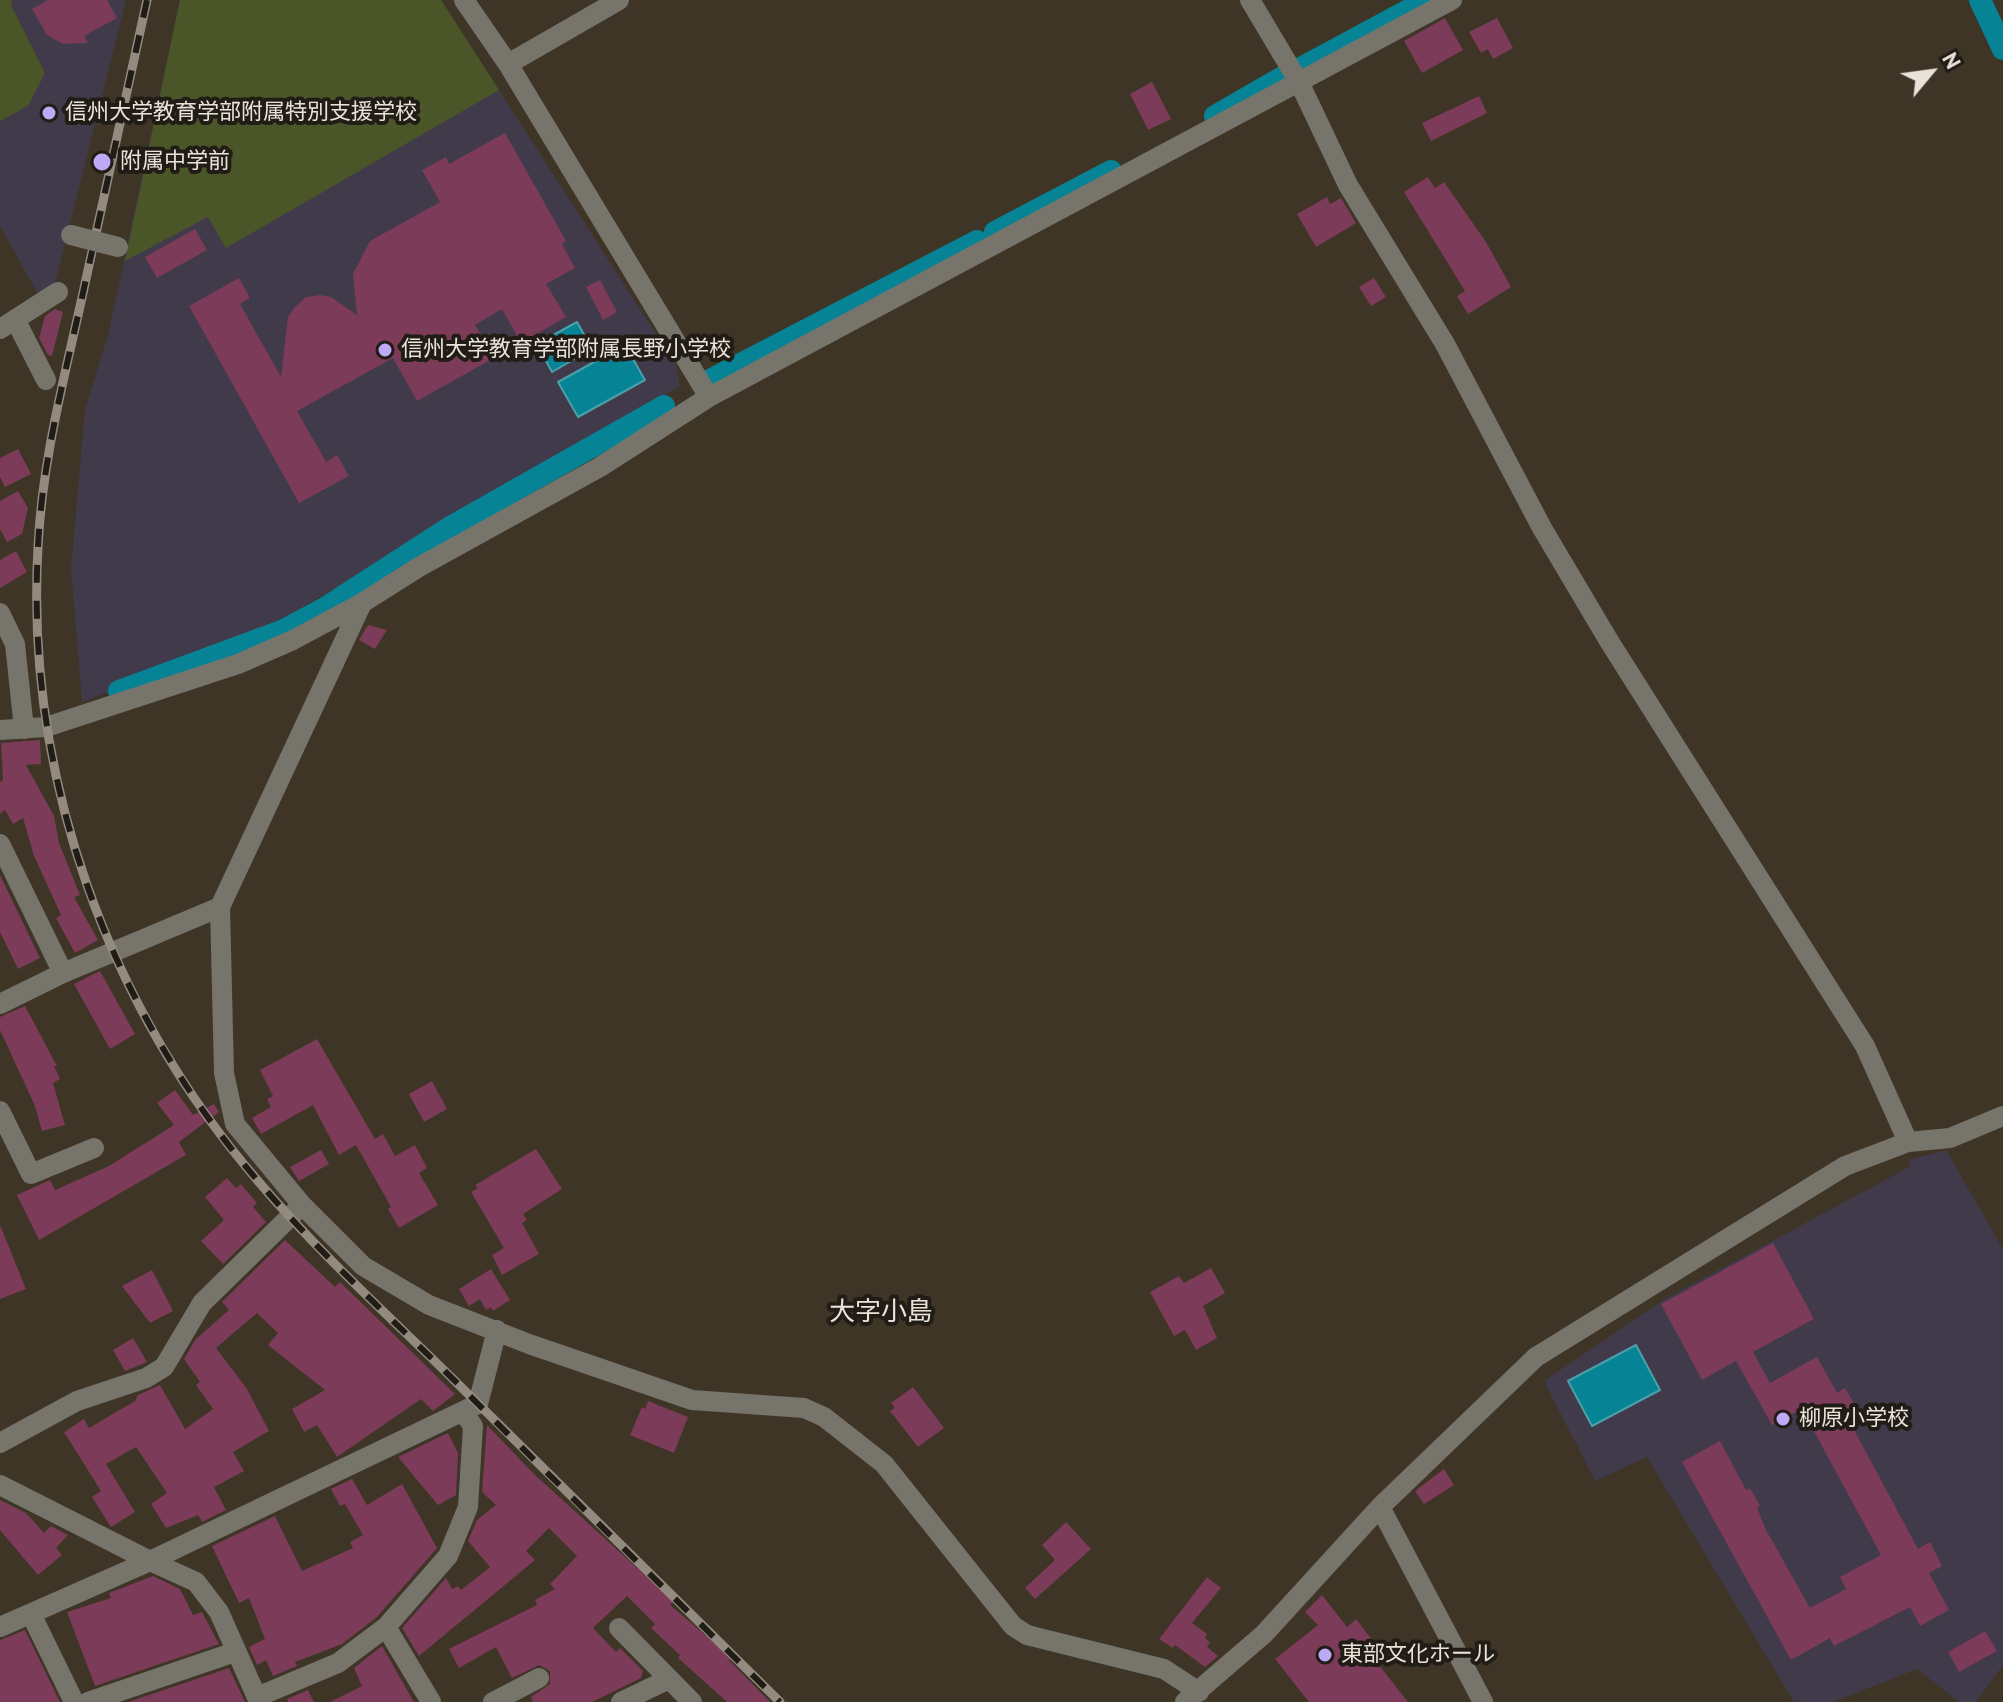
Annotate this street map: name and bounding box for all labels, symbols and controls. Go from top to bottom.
north arrow [1891,32,1971,112]
text: N [1936,47,1968,73]
place label: 信州大学教育学部附属特別支援学校 [65,100,417,126]
marker: 信州大学教育学部附属特別支援学校 [40,104,58,122]
place label: 附属中学前 [120,149,230,175]
marker: 附属中学前 [91,151,113,173]
place label: 信州大学教育学部附属長野小学校 [401,337,731,363]
marker: 信州大学教育学部附属長野小学校 [376,341,394,359]
district label: 大字小島 [829,1297,933,1329]
place label: 柳原小学校 [1799,1406,1909,1432]
marker: 柳原小学校 [1774,1410,1792,1428]
place label: 東部文化ホール [1341,1642,1495,1668]
marker: 東部文化ホール [1316,1646,1334,1664]

